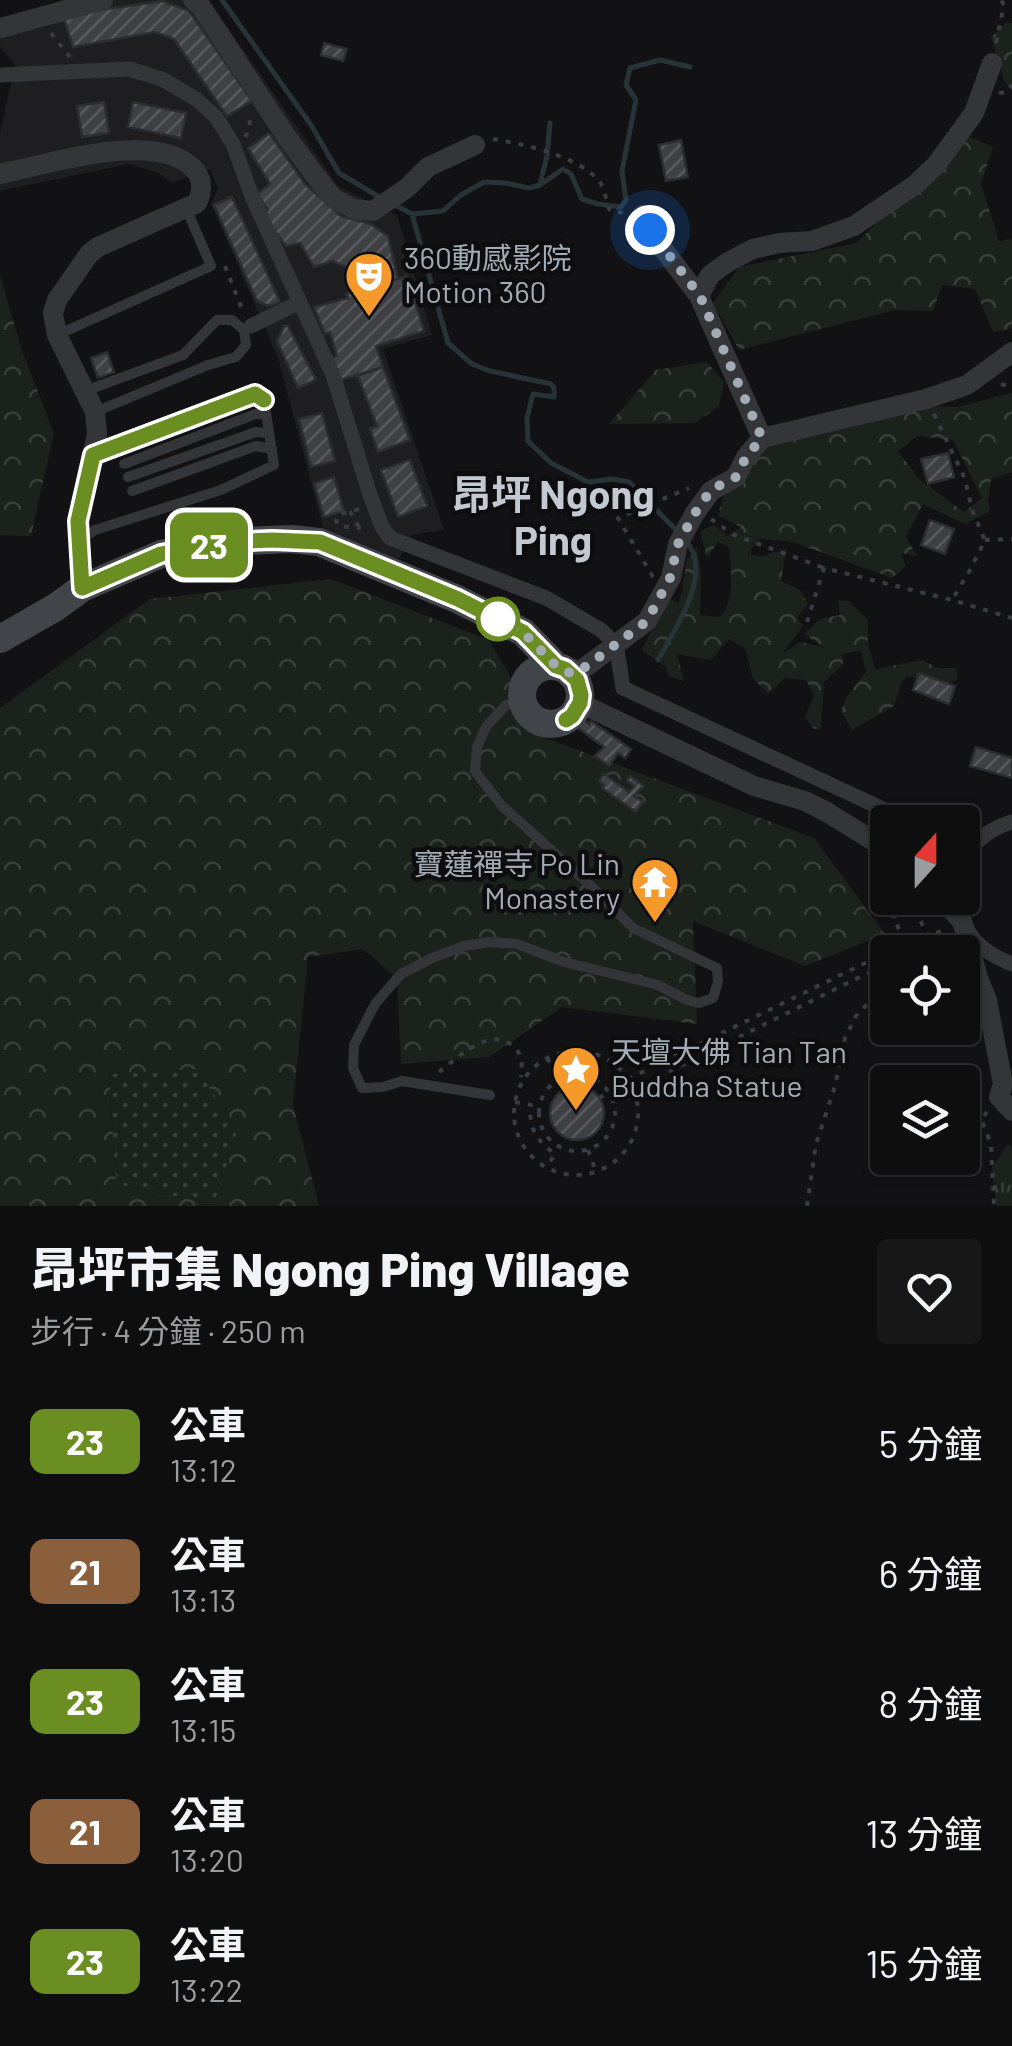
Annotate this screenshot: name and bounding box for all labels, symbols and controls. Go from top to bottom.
your location [625,205,675,255]
place label: 360動感影院 Motion 360 [404,239,572,309]
theatre icon: 360動感影院 Motion 360 [343,250,395,318]
district label: 昂坪 Ngong Ping [451,469,655,563]
line badge: 23 [164,512,254,578]
text: 23 [190,524,228,566]
unlabelled marker [477,598,519,640]
north arrow [870,805,980,915]
map controls [870,805,980,1175]
place label: 寶蓮禪寺 Po Lin Monastery [414,845,620,915]
temple icon: 寶蓮禪寺 Po Lin Monastery [629,856,681,924]
button: locate [870,935,980,1045]
place label: 天壇大佛 Tian Tan Buddha Statue [611,1033,847,1103]
place icon: 天壇大佛 Tian Tan Buddha Statue [550,1044,602,1112]
button: layers [870,1065,980,1175]
text: 昂坪市集 Ngong Ping Village [30,1239,630,1297]
button: heart [877,1239,982,1344]
text: 步行 · 4 分鐘 · 250 m [30,1311,306,1349]
text: 公車 [170,1401,246,1447]
text: 23 [66,1420,104,1462]
text: 5 分鐘 [879,1420,982,1466]
text: 13:12 [170,1450,237,1488]
text: 公車 [170,1531,246,1577]
text: 21 [69,1550,101,1592]
text: 6 分鐘 [879,1550,982,1596]
text: 13:13 [170,1580,236,1618]
text: 公車 [170,1661,246,1707]
text: 23 [66,1680,104,1722]
text: 8 分鐘 [879,1680,982,1726]
text: 13:15 [170,1710,236,1748]
text: 公車 [170,1791,246,1837]
text: 21 [69,1810,101,1852]
text: 13 分鐘 [866,1810,982,1856]
text: 13:20 [170,1840,244,1878]
text: 公車 [170,1921,246,1967]
text: 23 [66,1940,104,1982]
text: 15 分鐘 [866,1940,982,1986]
text: 13:22 [170,1970,243,2008]

